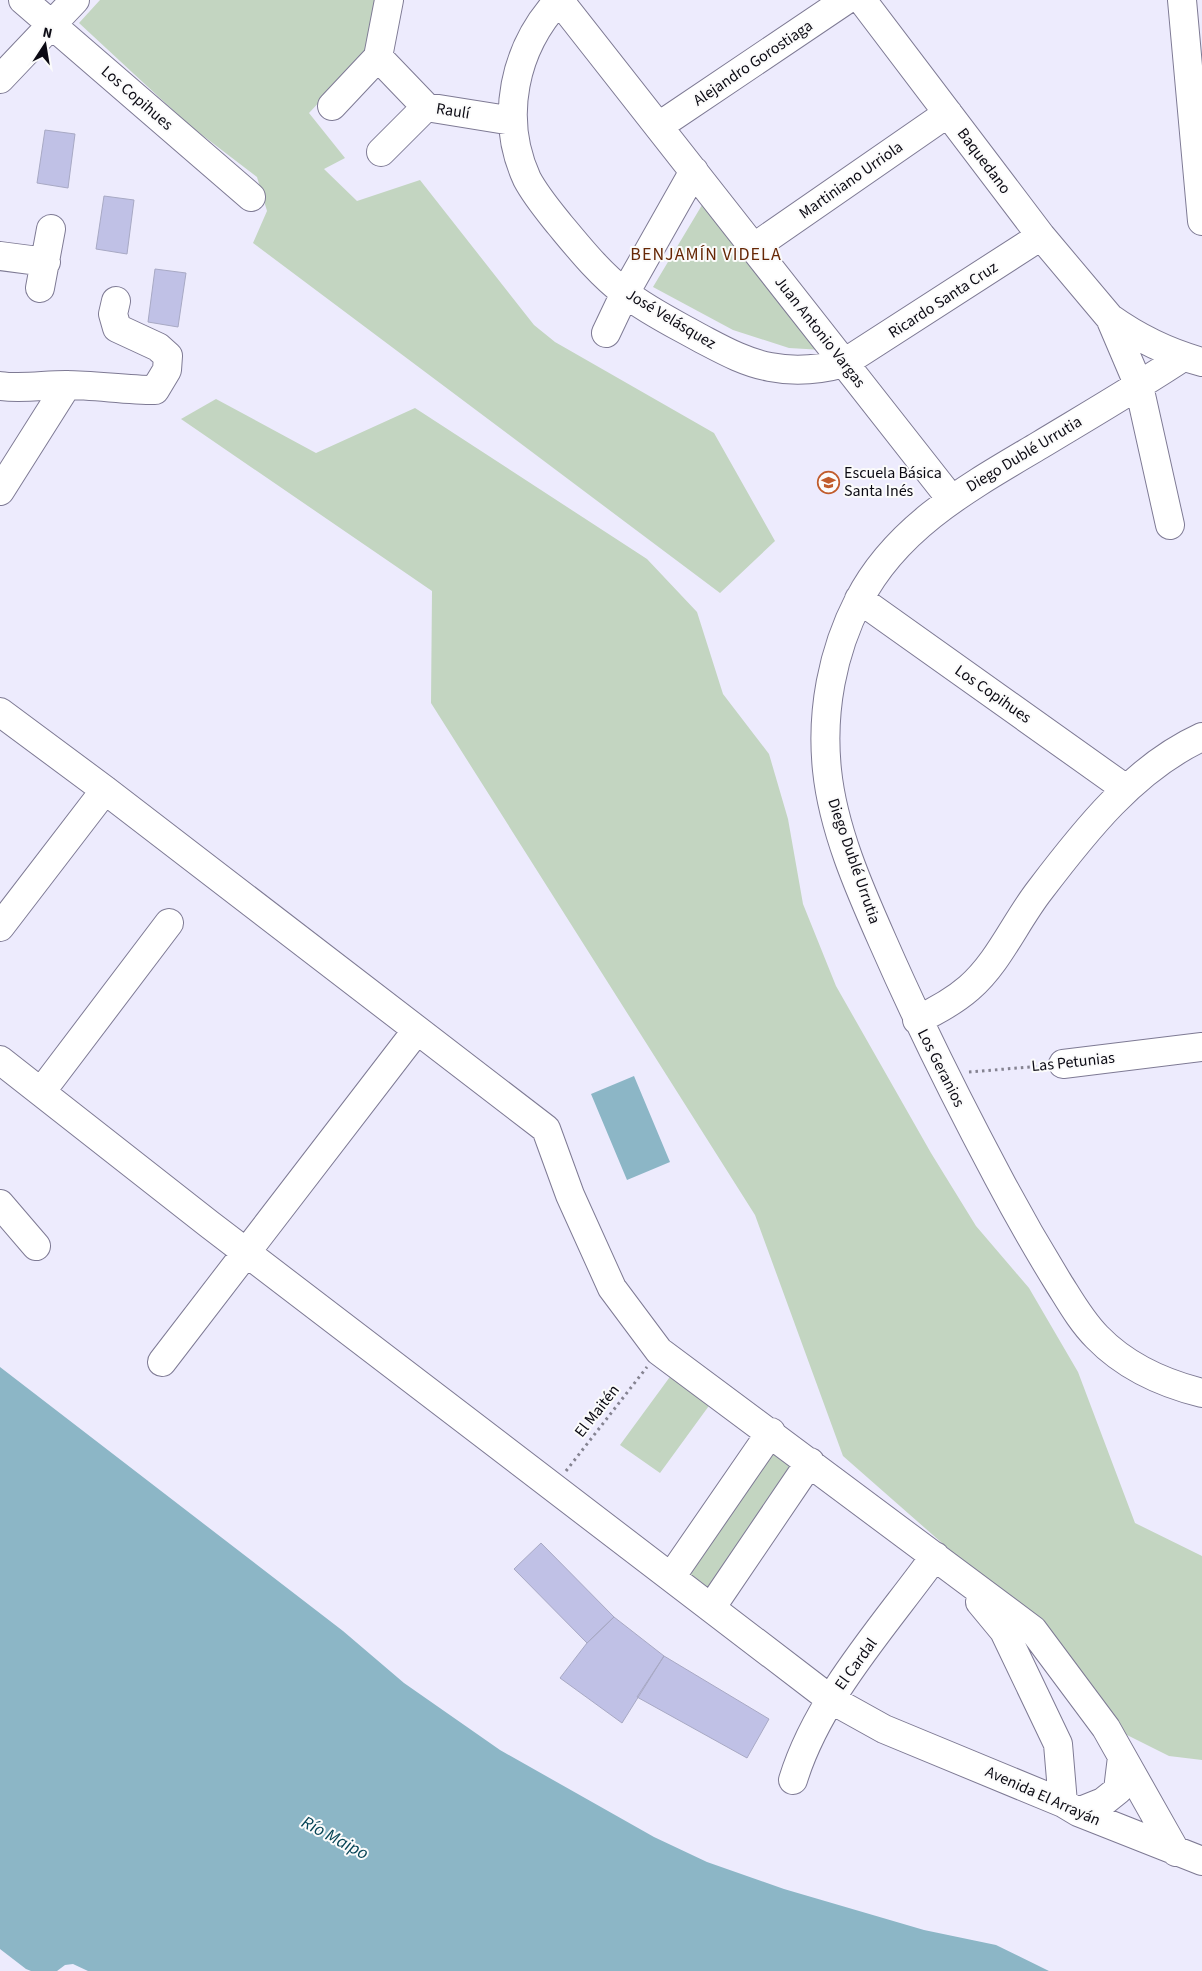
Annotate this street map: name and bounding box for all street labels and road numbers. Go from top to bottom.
street label: Alejandro Gorostiaga [689,15,817,111]
street label: Los Copihues [96,61,178,136]
street label: Raulí [435,97,472,125]
street label: Baquedano [952,123,1016,199]
street label: Martiniano Urriola [795,136,907,224]
street label: Ricardo Santa Cruz [884,256,1002,344]
street label: Juan Antonio Vargas [769,272,871,393]
street label: José Velásquez [622,283,720,355]
street label: Diego Dublé Urrutia [962,411,1086,497]
street label: Los Copihues [950,660,1036,729]
street label: Diego Dublé Urrutia [822,795,886,927]
street label: Los Geranios [912,1025,970,1111]
street label: Las Petunias [1030,1047,1116,1077]
street label: El Maitén [569,1380,625,1442]
street label: El Cardal [830,1634,882,1694]
street label: Avenida El Arrayán [982,1761,1104,1831]

